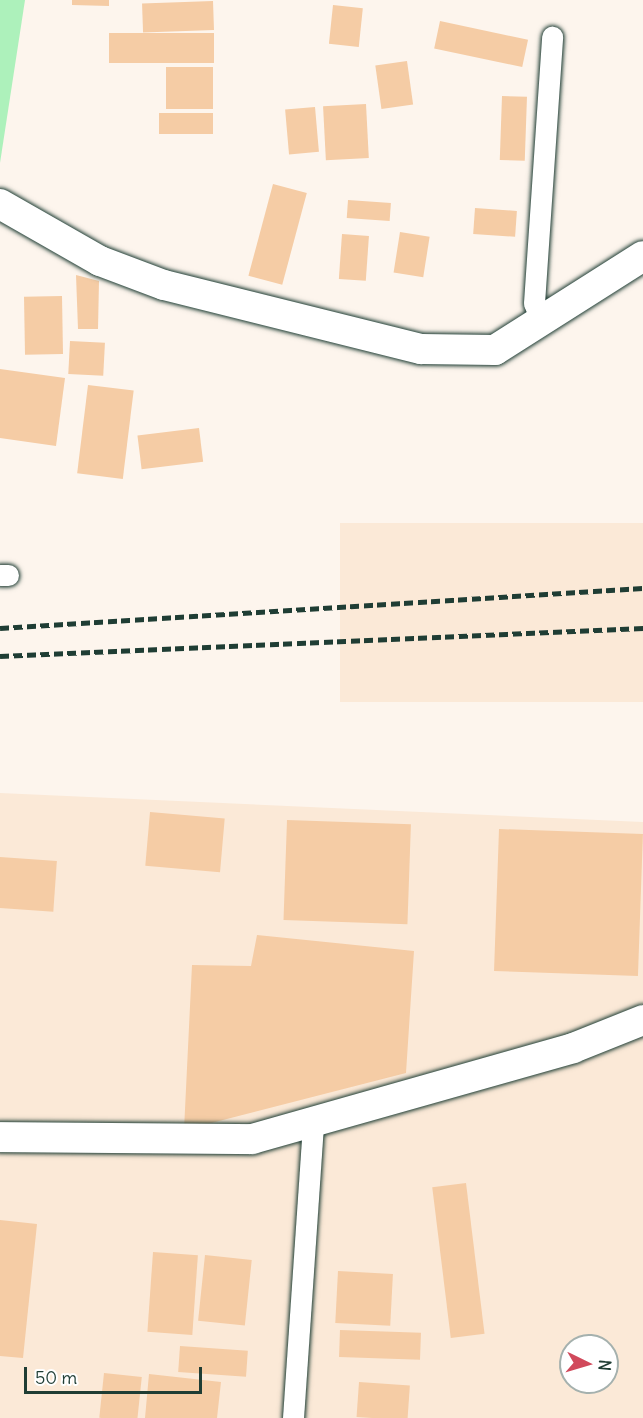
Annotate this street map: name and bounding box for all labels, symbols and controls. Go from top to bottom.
north arrow [559,1334,619,1394]
scale bar [27,1355,206,1393]
text: N [594,1359,615,1372]
text: 50 m [35,1366,77,1389]

